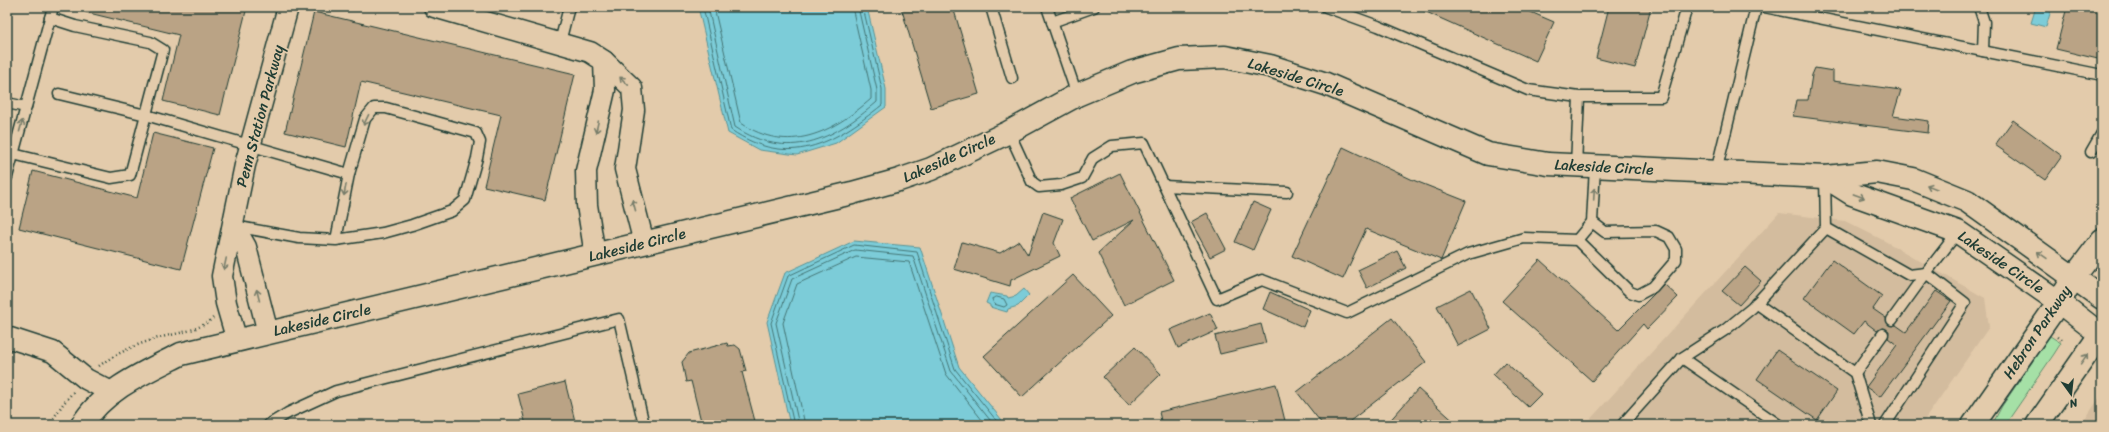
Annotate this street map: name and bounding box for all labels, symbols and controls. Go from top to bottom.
street label: Penn Station Parkway [228,42,292,190]
street label: Lakeside Circle [1245,50,1347,104]
one-way arrow [619,76,629,86]
one-way arrow [362,114,369,126]
one-way arrow [18,120,25,133]
one-way arrow [593,121,601,134]
street label: Lakeside Circle [898,126,1000,190]
street label: Lakeside Circle [1554,151,1654,183]
one-way arrow [1926,182,1938,190]
one-way arrow [341,183,349,196]
one-way arrow [1590,188,1597,201]
one-way arrow [1852,193,1865,200]
one-way arrow [630,199,637,212]
street label: Lakeside Circle [586,220,688,270]
street label: Lakeside Circle [1953,223,2049,301]
one-way arrow [2037,250,2048,259]
one-way arrow [220,257,228,270]
street label: Hebron Parkway [1996,279,2078,384]
one-way arrow [254,289,262,302]
street label: Lakeside Circle [271,296,373,344]
one-way arrow [2080,353,2088,364]
north arrow [2051,374,2091,414]
text: N [2067,393,2081,413]

